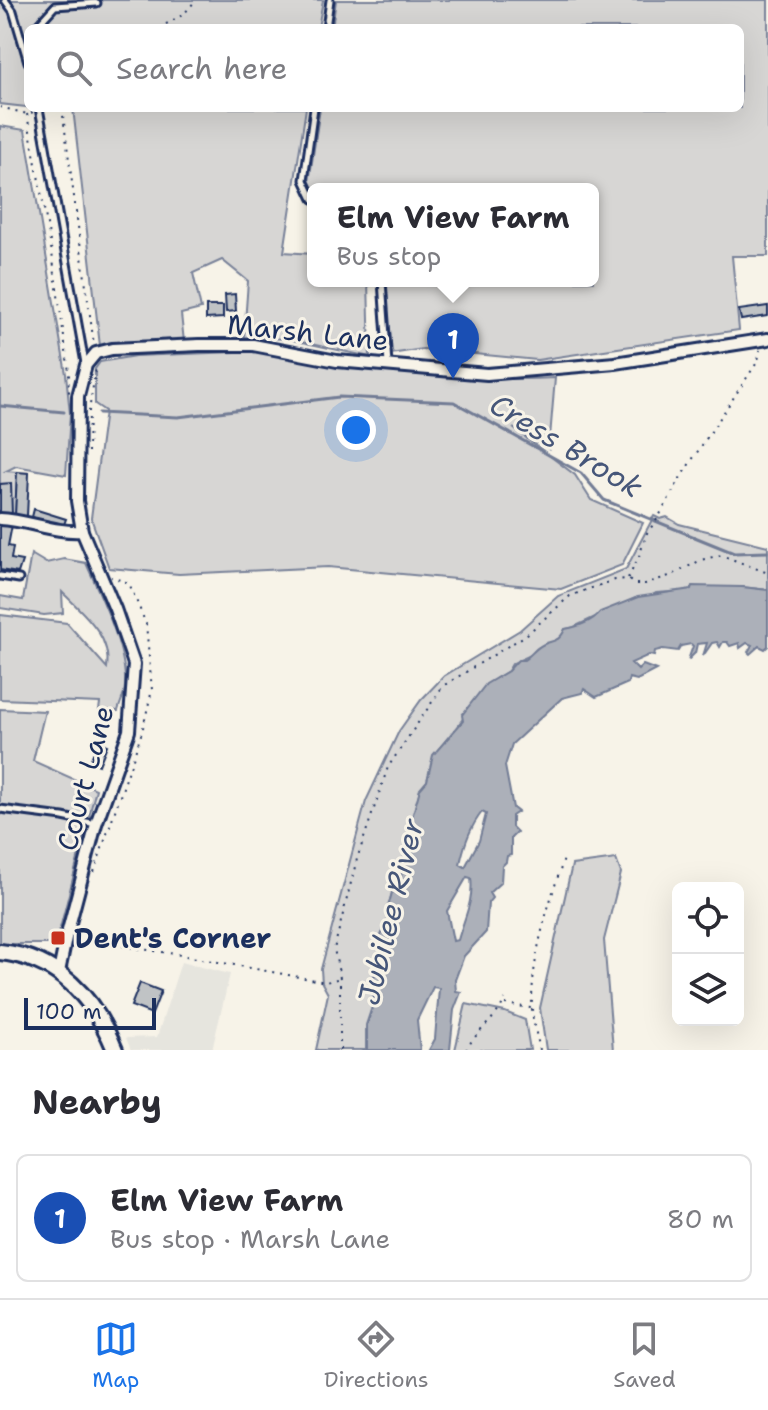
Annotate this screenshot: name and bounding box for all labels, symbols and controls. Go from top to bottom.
search box [24,24,744,112]
icon: search [52,46,96,90]
text: Search here [116,48,287,89]
popup [307,183,599,287]
text: Elm View Farm [336,197,570,238]
text: Bus stop [336,238,441,273]
street label: Marsh Lane [226,305,390,359]
pin: 1 [427,313,479,379]
water label: Cress Brook [482,384,650,507]
your location [336,410,376,450]
street label: Court Lane [47,701,123,855]
water label: Jubilee River [348,814,434,1009]
map controls [672,882,744,1026]
button: locate [672,882,744,954]
place label: Dent's Corner [74,919,271,957]
marker: Dent's Corner [49,929,67,947]
button: layers [672,954,744,1026]
scale bar [24,994,156,1030]
text: 100 m [36,997,102,1026]
text: Nearby [32,1079,162,1125]
text: Elm View Farm [110,1180,343,1221]
text: 1 [54,1201,66,1236]
text: 80 m [667,1201,734,1236]
text: Bus stop · Marsh Lane [110,1221,390,1256]
tab: Map [92,1317,139,1394]
tab: Directions [324,1317,429,1394]
tab: Saved [613,1317,676,1394]

